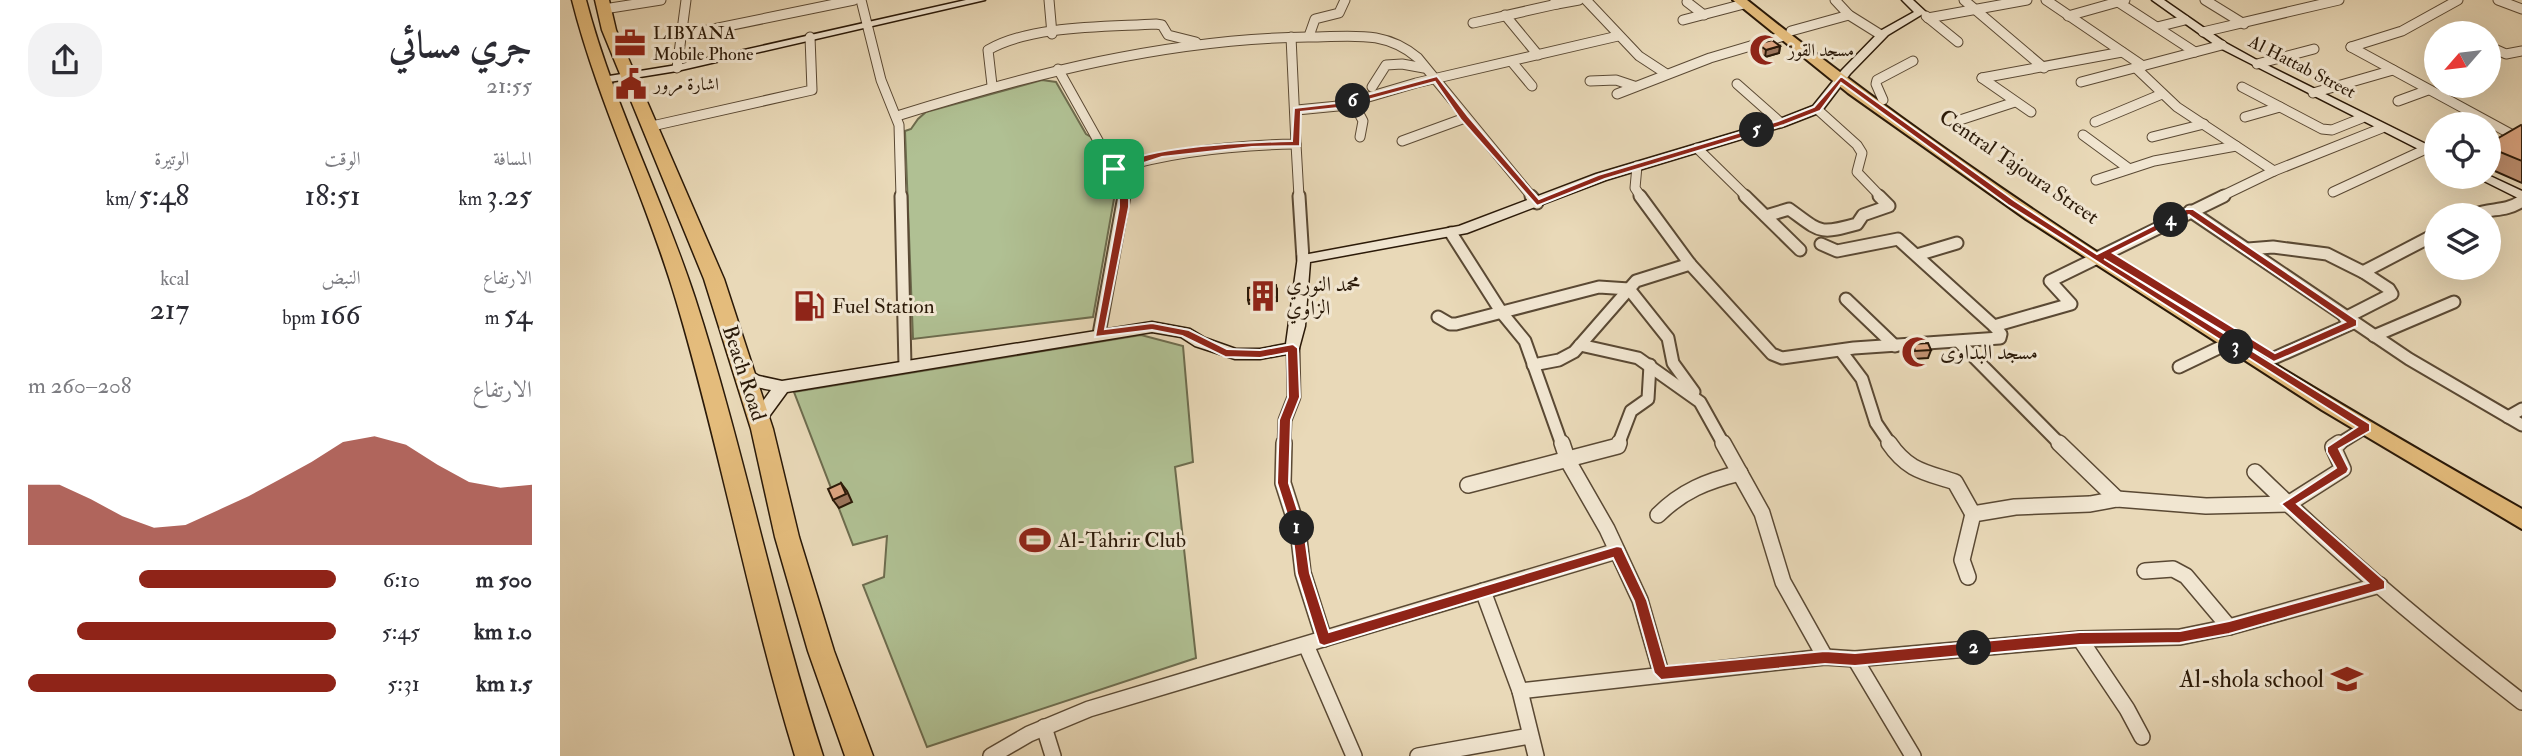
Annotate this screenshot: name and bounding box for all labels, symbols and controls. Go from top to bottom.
text: جري مسائي [389,21,532,69]
north arrow [2424,21,2501,98]
map controls [2424,21,2501,280]
place label: LIBYANA Mobile Phone [653,22,754,66]
button: share [28,23,102,97]
office icon: LIBYANA Mobile Phone [613,26,647,60]
street label: Al Hattab Street [2244,30,2360,104]
mosque icon: مسجد القوز [1748,33,1782,67]
place label: مسجد القوز [1786,39,1854,62]
public building icon: اشارة مرور [614,67,648,101]
text: 21:55 [486,71,532,100]
place label: اشارة مرور [652,73,719,97]
pin: 6 [1336,84,1370,119]
text: 6 [1348,88,1357,112]
street label: Central Tajoura Street [1934,103,2104,231]
button: locate [2424,112,2501,189]
pin: 5 [1740,113,1774,148]
text: 5 [1752,117,1761,141]
pin [1084,139,1144,199]
text: الوتيرة [154,147,189,171]
text: الوقت [324,147,361,171]
text: المسافة [493,147,532,171]
icon: arrive [1095,150,1133,188]
text: 5:48 [138,177,189,214]
text: 18:51 [305,177,361,214]
text: 3.25 [486,177,532,214]
text: /km [106,187,138,211]
text: km [459,187,486,211]
pin: 4 [2154,202,2188,238]
button: layers [2424,203,2501,280]
text: 4 [2165,207,2176,231]
text: النبض [322,266,361,290]
text: الارتفاع [483,266,532,290]
text: kcal [160,267,189,291]
place label: محمد النوري الزاوي [1286,271,1361,324]
building icon: محمد النوري الزاوي [1246,279,1280,313]
fuel station icon: Fuel Station [792,289,826,323]
text: 217 [150,291,189,328]
place label: Fuel Station [832,293,935,320]
text: 166 [320,296,361,333]
text: 54 [503,296,532,333]
text: bpm [282,306,320,330]
text: m [485,306,503,330]
street label: Beach Road [716,322,772,425]
pin: 3 [2218,330,2254,364]
text: 3 [2232,334,2239,358]
mosque icon: مسجد البداوى [1900,335,1934,369]
place label: مسجد البداوى [1940,339,2038,366]
text: 208–260 m [28,371,132,400]
text: الارتفاع [472,375,532,404]
pin: 1 [1280,510,1314,546]
text: 1 [1293,515,1300,539]
sports icon: Al-Tahrir Club [1018,523,1052,557]
place label: Al-Tahrir Club [1057,527,1186,554]
text: 6:10 [383,565,420,594]
text: 500 m [476,565,532,594]
text: 5:45 [382,617,420,646]
text: 1.0 km [474,617,532,646]
pin: 2 [1956,630,1992,666]
text: 2 [1969,635,1978,659]
school or university icon: Al-shola school [2330,662,2364,696]
place label: Al-shola school [2179,664,2324,695]
text: 5:31 [387,669,420,698]
text: 1.5 km [476,669,532,698]

